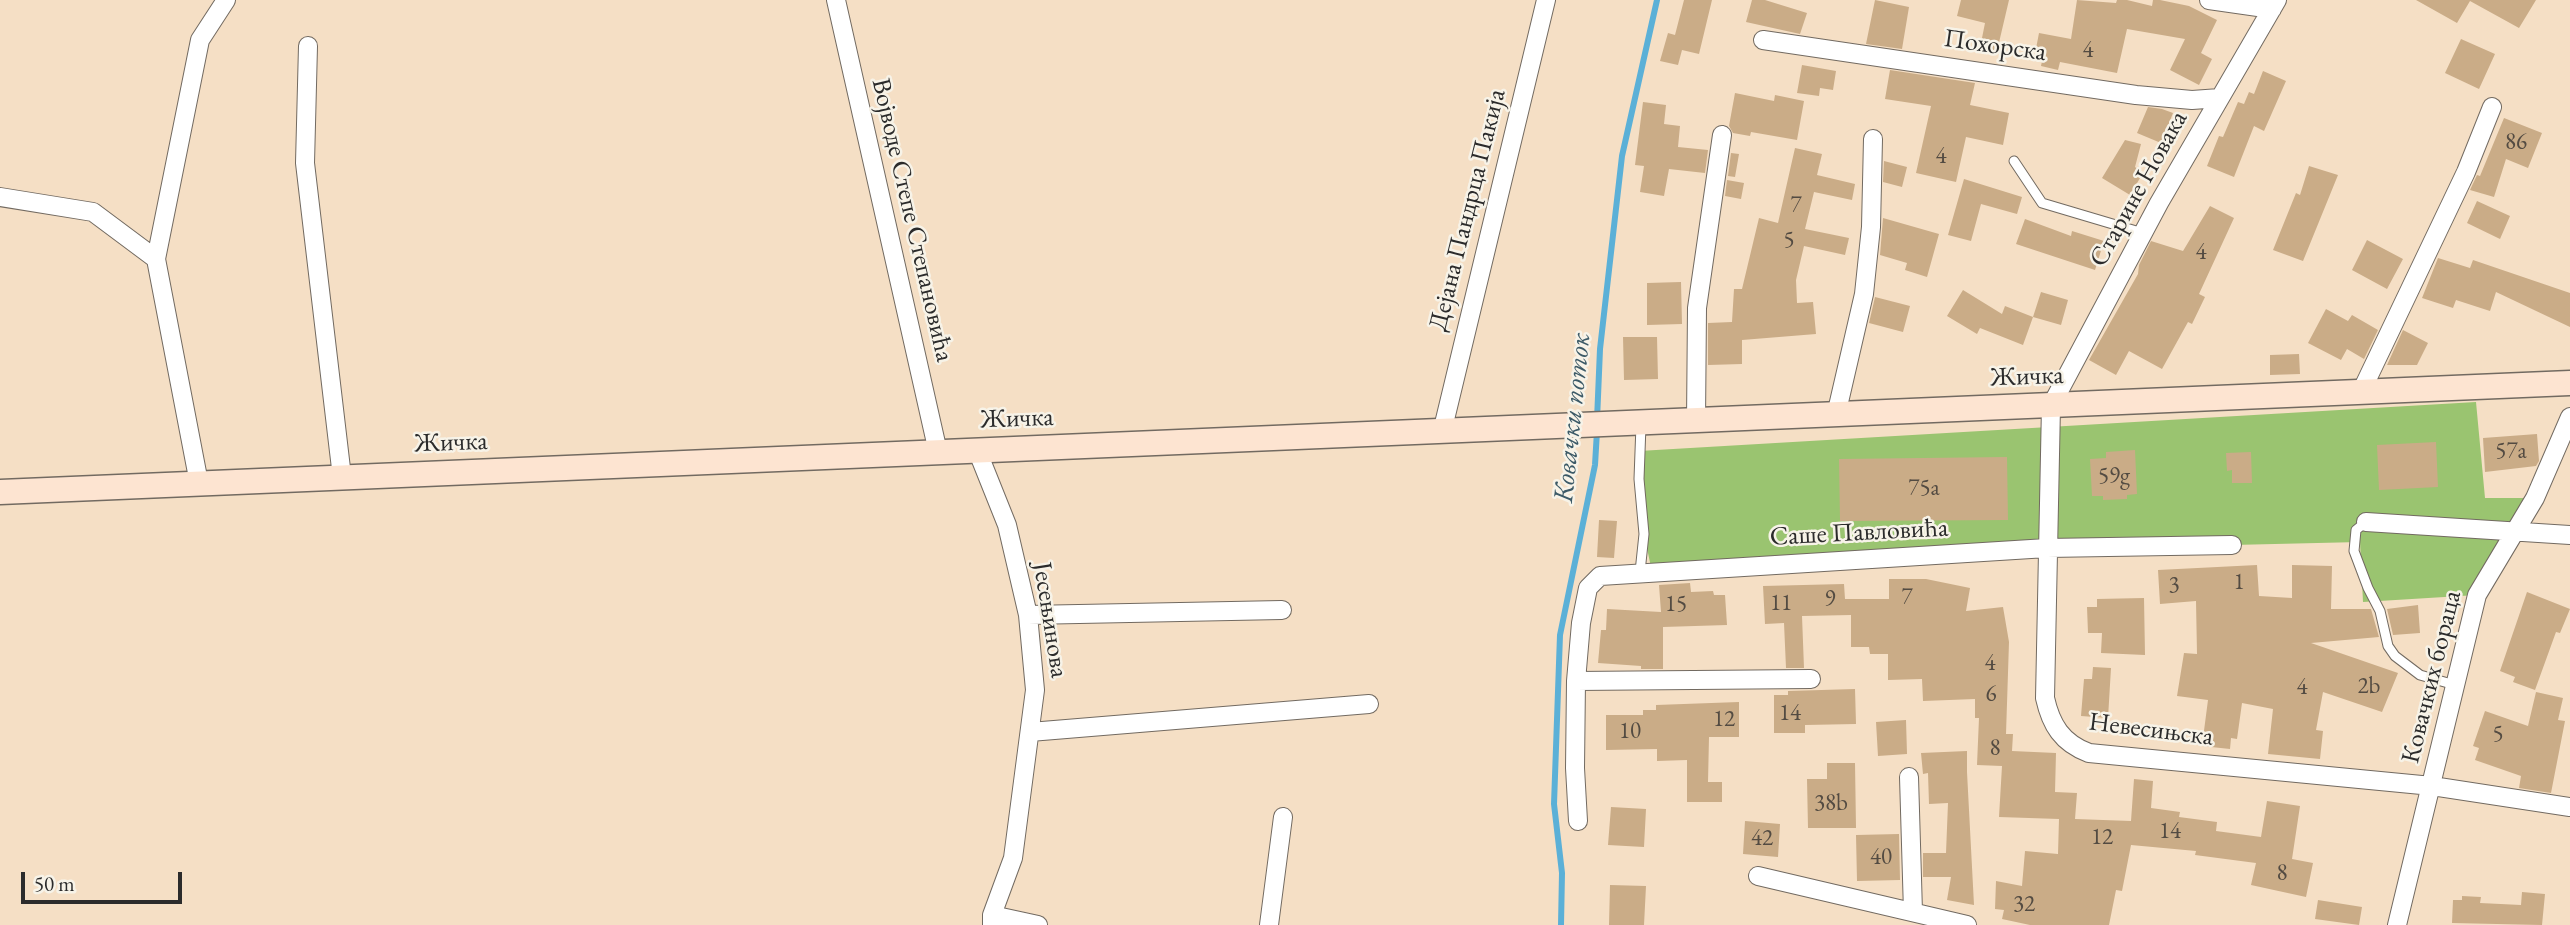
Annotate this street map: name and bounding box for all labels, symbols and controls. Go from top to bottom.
street label: Похорска [1942,23,2048,69]
house number: 4 [2082,37,2094,65]
street label: Војводе Степе Степановића [864,75,960,365]
street label: Дејана Пандрца Пакија [1423,86,1513,334]
street label: Старине Новака [2083,106,2195,272]
house number: 86 [2505,129,2527,157]
house number: 4 [1935,143,1947,171]
house number: 7 [1790,192,1802,220]
house number: 5 [1783,227,1795,255]
house number: 4 [2195,239,2207,267]
water label: Ковачки поток [1547,331,1599,505]
street label: Жичка [1990,360,2064,394]
street label: Жичка [980,402,1054,436]
street label: Жичка [414,426,488,460]
house number: 57a [2495,438,2527,466]
house number: 59g [2098,463,2130,491]
house number: 75a [1908,475,1940,503]
street label: Саше Павловића [1769,513,1949,553]
street label: Јесењинова [1025,560,1075,680]
house number: 1 [2233,569,2245,597]
house number: 3 [2168,572,2180,600]
house number: 7 [1901,584,1913,612]
house number: 9 [1824,586,1836,614]
street label: Ковачких бораца [2395,587,2469,767]
house number: 11 [1770,590,1792,618]
house number: 15 [1665,591,1687,619]
house number: 4 [1984,650,1996,678]
house number: 2b [2358,673,2380,701]
house number: 4 [2296,674,2308,702]
house number: 6 [1985,681,1997,709]
house number: 14 [1779,700,1801,728]
house number: 12 [1713,706,1735,734]
street label: Невесињска [2087,707,2215,753]
house number: 10 [1619,718,1641,746]
house number: 5 [2492,721,2504,749]
house number: 8 [1989,735,2001,763]
house number: 38b [1814,790,1848,818]
house number: 14 [2159,818,2181,846]
house number: 12 [2091,824,2113,852]
house number: 42 [1751,825,1773,853]
house number: 40 [1870,844,1892,872]
scale bar [24,858,186,902]
house number: 8 [2276,860,2288,888]
text: 50 m [34,870,75,897]
house number: 32 [2013,891,2035,919]

